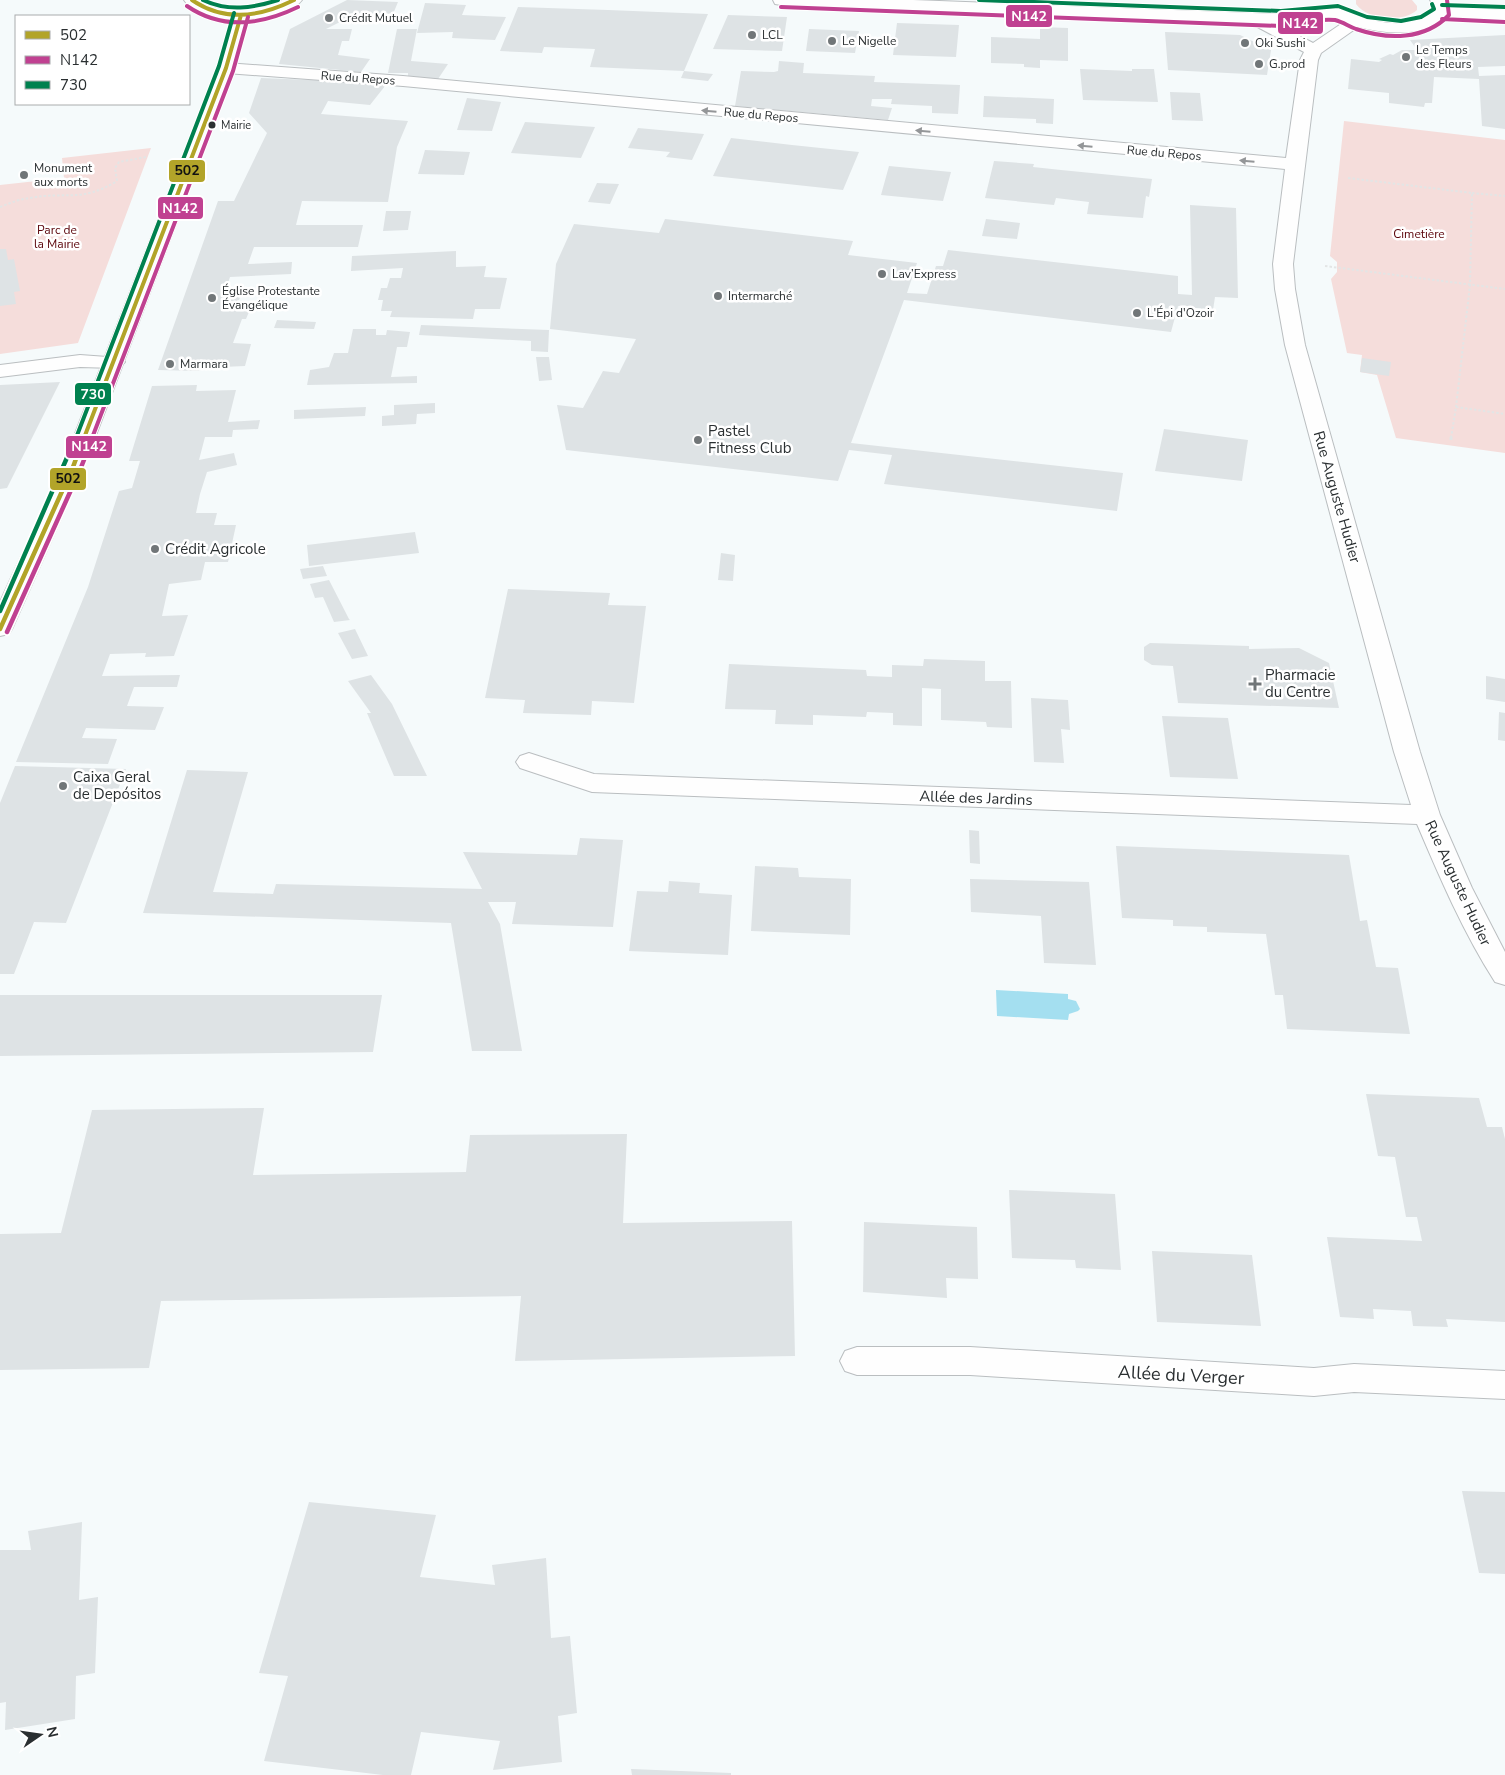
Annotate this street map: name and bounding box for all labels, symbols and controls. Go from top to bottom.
line badge: N142 [1005,4,1053,28]
text: N142 [1011,7,1047,26]
place label: Crédit Mutuel [339,10,413,26]
line badge: N142 [1277,11,1324,35]
marker: Crédit Mutuel [323,12,335,24]
text: N142 [1282,14,1318,33]
legend [15,15,190,105]
text: 502 [60,25,87,45]
place label: LCL [762,27,783,43]
marker: LCL [746,29,758,41]
place label: Le Nigelle [842,33,896,49]
marker: Le Nigelle [826,35,838,47]
place label: Oki Sushi [1255,35,1306,51]
marker: Oki Sushi [1239,37,1251,49]
place label: Le Temps des Fleurs [1416,42,1472,72]
text: N142 [60,50,98,70]
marker: Le Temps des Fleurs [1400,51,1412,63]
place label: G.prod [1269,56,1305,72]
marker: G.prod [1253,58,1265,70]
street label: Rue du Repos [320,67,396,89]
text: 730 [60,75,87,95]
street label: Rue du Repos [723,104,799,126]
one-way arrow [701,106,717,114]
place label: Mairie [221,118,251,133]
marker: Mairie [207,120,217,130]
one-way arrow [915,126,931,134]
one-way arrow [1076,141,1092,149]
street label: Rue du Repos [1126,142,1202,164]
one-way arrow [1238,156,1254,164]
line badge: 502 [168,159,206,183]
place label: Monument aux morts [34,160,93,190]
text: 502 [174,161,200,180]
marker: Monument aux morts [18,169,30,181]
line badge: N142 [157,196,204,220]
text: N142 [162,199,198,218]
park label: Parc de la Mairie [34,222,80,252]
park label: Cimetière [1393,226,1445,242]
place label: Lav’Express [892,266,956,282]
marker: Lav’Express [876,268,888,280]
place label: Église Protestante Évangélique [222,283,320,313]
place label: Intermarché [728,288,792,304]
marker: Intermarché [712,290,724,302]
marker: Église Protestante Évangélique [206,292,218,304]
place label: L'Épi d'Ozoir [1147,305,1215,321]
marker: L'Épi d'Ozoir [1131,307,1143,319]
place label: Marmara [180,356,228,372]
marker: Marmara [164,358,176,370]
line badge: 730 [74,382,112,406]
text: 730 [80,385,106,404]
place label: Pastel Fitness Club [708,421,792,458]
street label: Rue Auguste Hudier [1309,429,1366,566]
marker: Pastel Fitness Club [692,434,704,446]
line badge: N142 [65,435,113,459]
text: N142 [71,437,107,456]
line badge: 502 [49,467,87,491]
text: 502 [55,469,81,488]
place label: Crédit Agricole [165,539,266,559]
marker: Crédit Agricole [149,543,161,555]
place label: Pharmacie du Centre [1265,665,1336,702]
marker: Pharmacie du Centre [1249,678,1261,690]
place label: Caixa Geral de Depósitos [73,767,161,804]
marker: Caixa Geral de Depósitos [57,780,69,792]
street label: Allée des Jardins [919,786,1033,810]
street label: Rue Auguste Hudier [1420,817,1496,950]
street label: Allée du Verger [1117,1360,1245,1390]
north arrow [15,1710,65,1760]
text: N [42,1725,63,1739]

